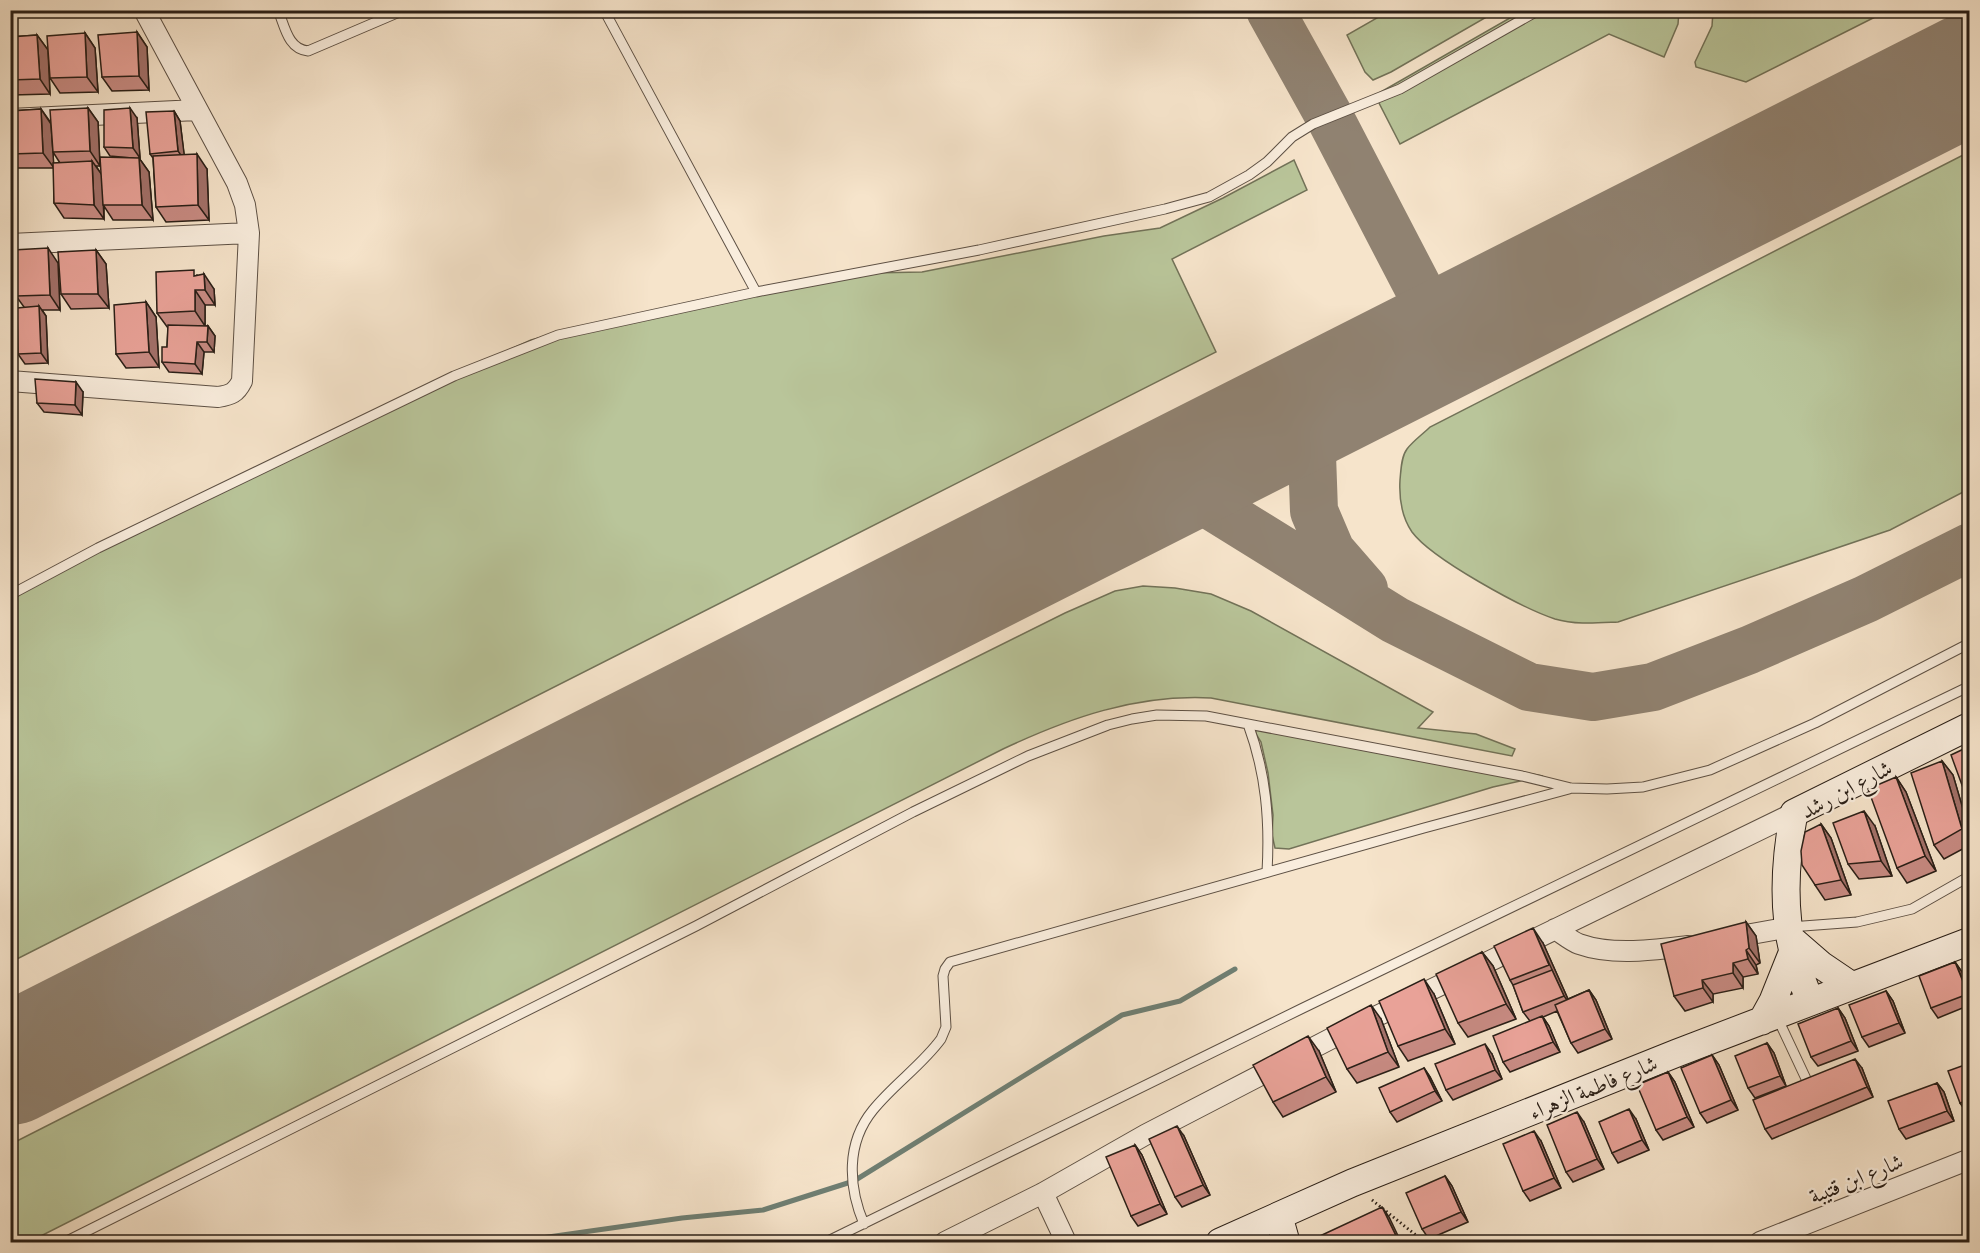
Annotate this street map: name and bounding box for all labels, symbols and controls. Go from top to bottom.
street label: شارع ابن رشد [1795,753,1899,829]
street label: شارع فاطمة الزهراء [1525,1049,1663,1130]
street label: شارع ابن قتيبة [1805,1146,1909,1214]

